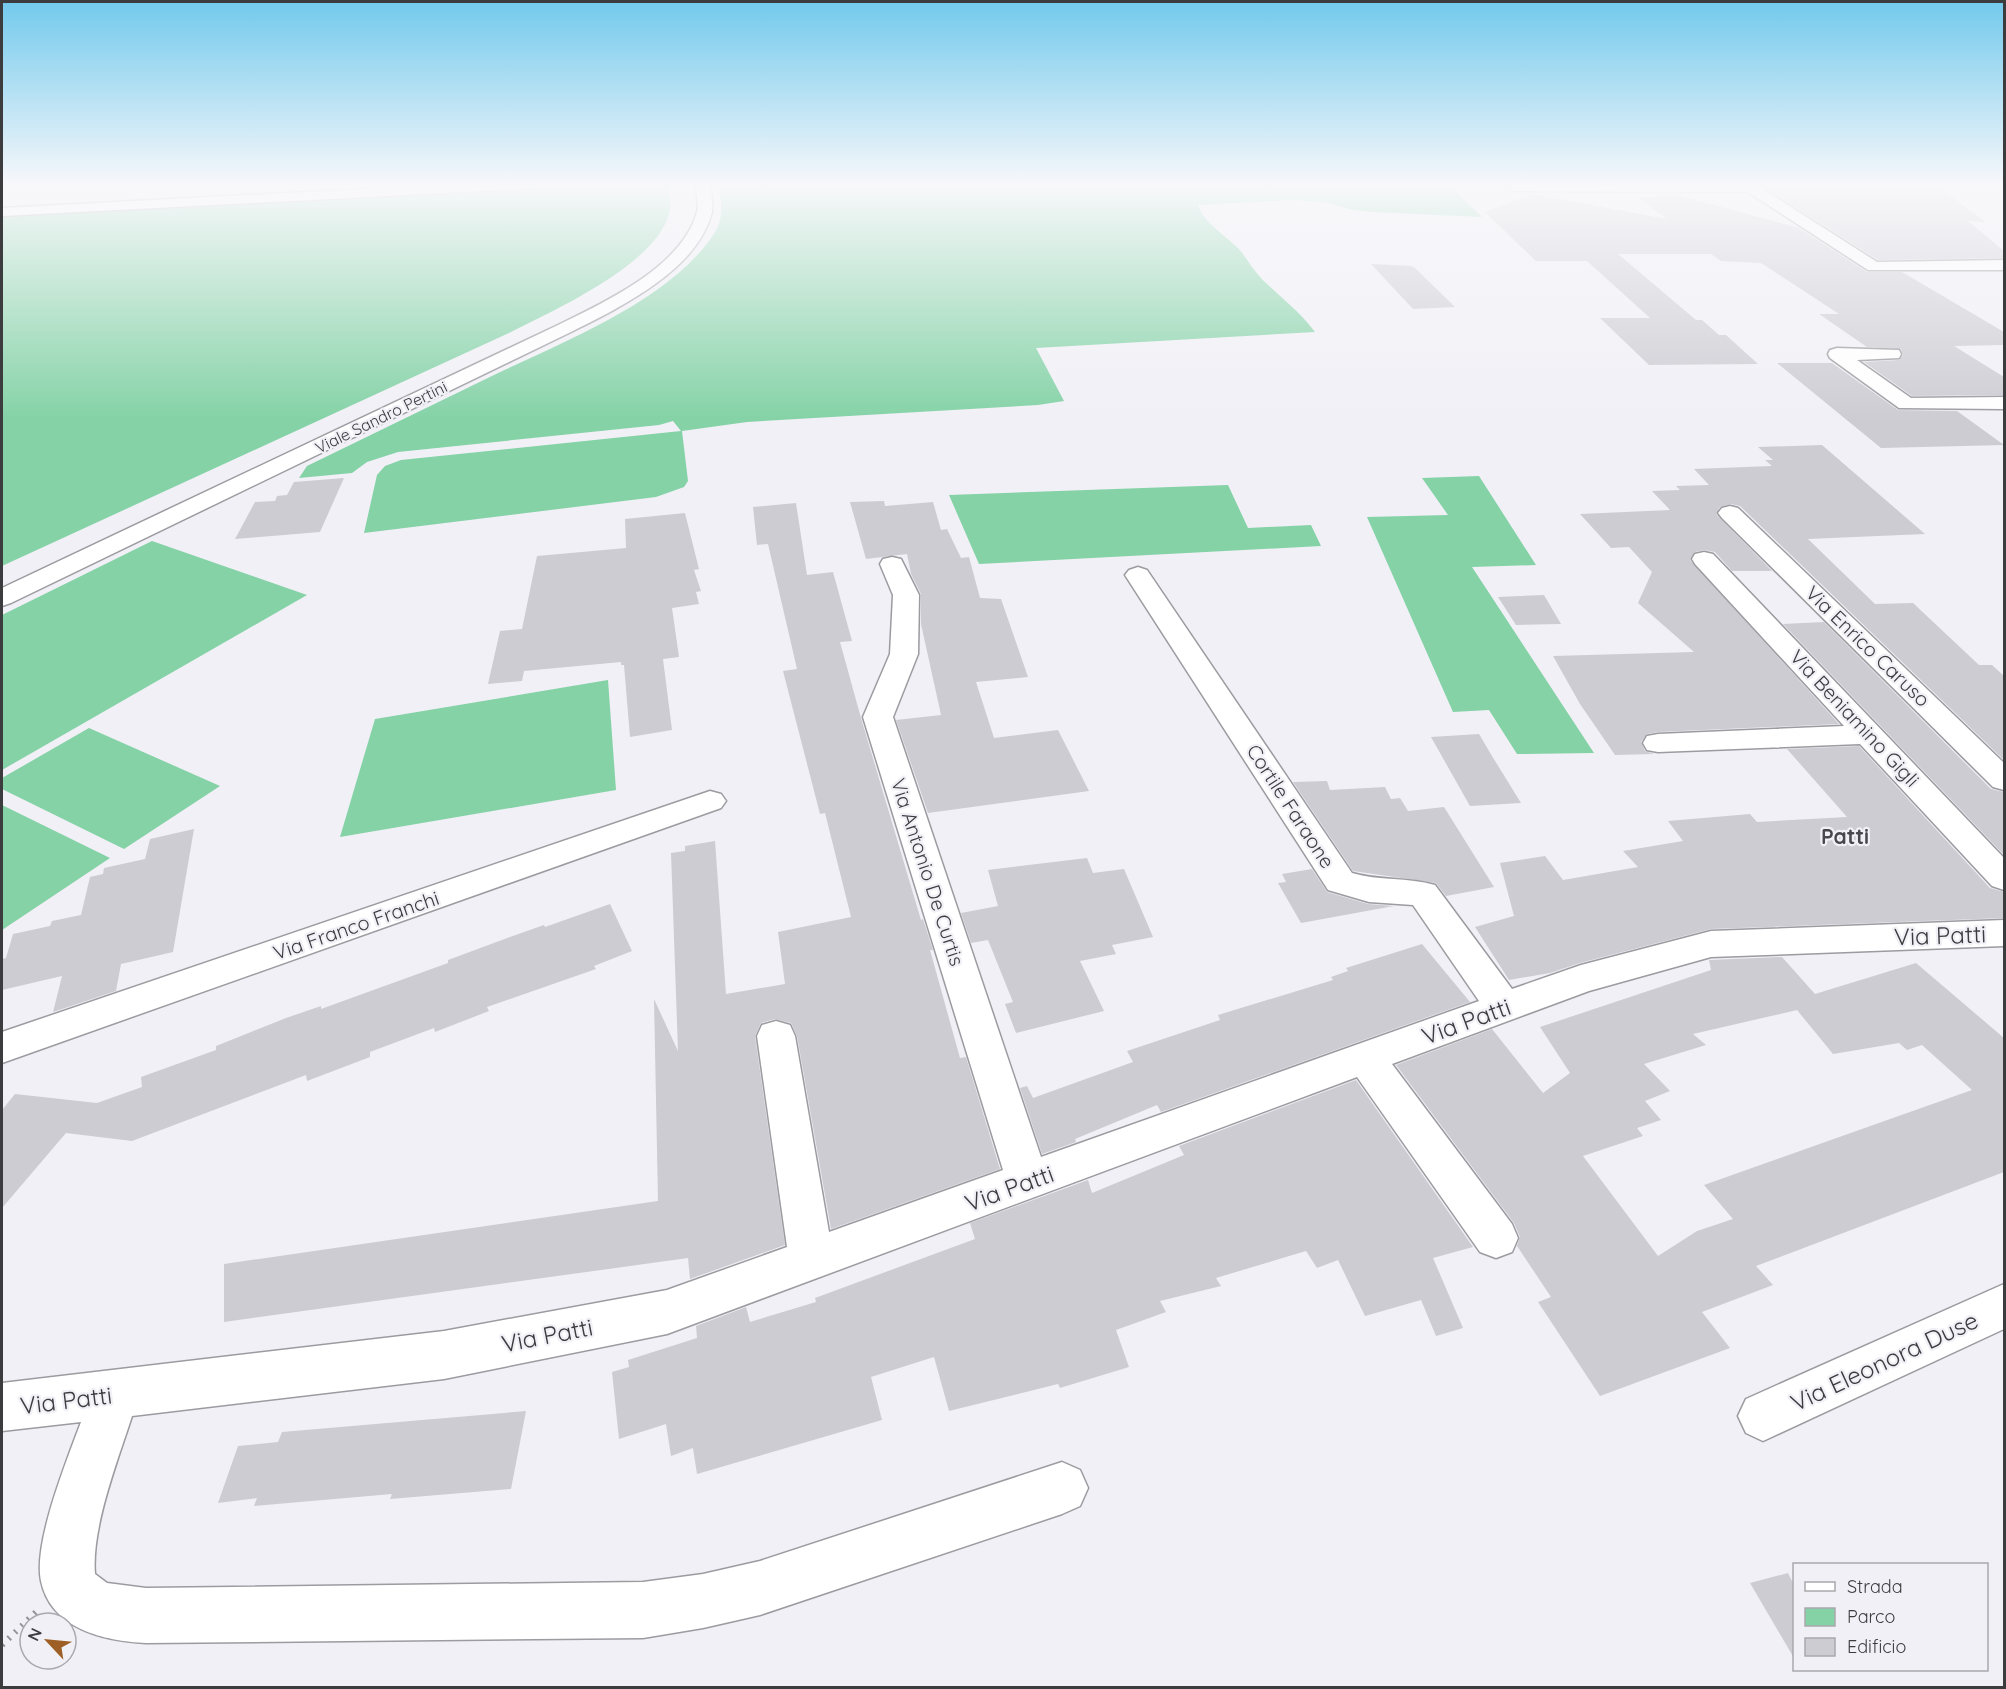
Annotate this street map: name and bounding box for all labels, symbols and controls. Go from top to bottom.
street label: Viale Sandro Pertini [312,376,450,458]
street label: Via Enrico Caruso [1800,580,1936,712]
street label: Via Beniamino Gigli [1785,644,1925,792]
street label: Cortile Faraone [1242,739,1340,873]
street label: Via Antonio De Curtis [886,775,970,969]
district label: Patti [1821,823,1869,849]
street label: Via Franco Franchi [270,885,442,965]
street label: Via Patti [1893,918,1987,952]
street label: Via Patti [1417,991,1515,1051]
street label: Via Patti [960,1158,1058,1218]
street label: Via Eleonora Duse [1786,1304,1982,1418]
street label: Via Patti [499,1311,595,1359]
street label: Via Patti [18,1379,114,1421]
legend [1793,1563,1988,1671]
text: Strada [1847,1575,1903,1598]
text: Parco [1847,1605,1895,1628]
north arrow [18,1611,78,1671]
text: N [23,1625,46,1644]
text: Edificio [1847,1635,1906,1658]

